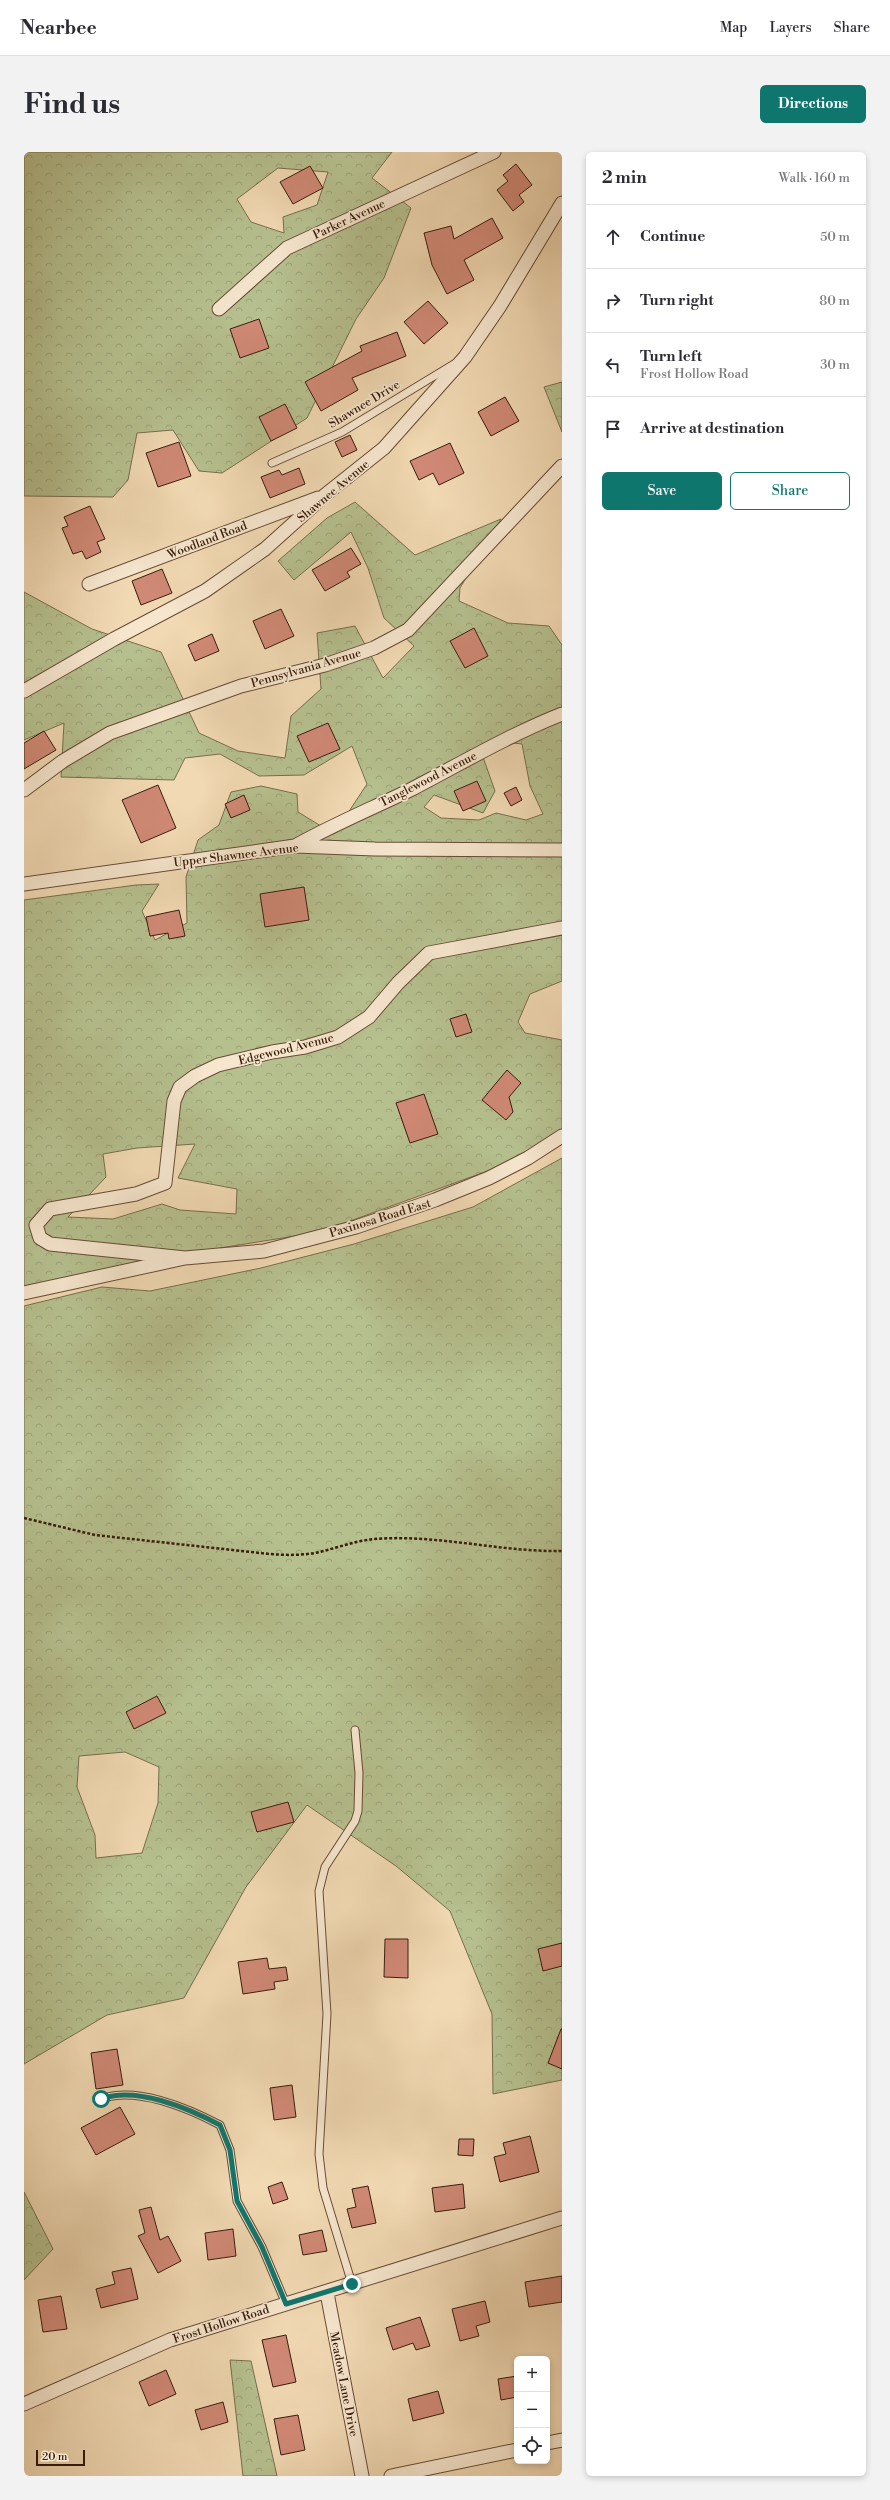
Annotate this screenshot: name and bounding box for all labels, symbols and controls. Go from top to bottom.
text: Nearbee [20,16,97,40]
text: Map [720,19,747,37]
text: Layers [769,19,812,37]
text: Share [834,19,870,37]
button: Directions [760,85,866,123]
text: Find us [24,87,120,122]
text: 2 min [602,167,647,189]
text: Walk · 160 m [779,170,850,186]
street label: Parker Avenue [311,196,388,243]
icon: ahead [602,226,624,248]
text: Continue [640,227,705,246]
text: 50 m [820,229,850,245]
icon: right [602,290,624,312]
text: Turn right [640,291,714,310]
text: 80 m [819,293,850,309]
text: Turn left [640,347,702,366]
icon: left [602,354,624,376]
text: 30 m [820,357,850,373]
text: Frost Hollow Road [640,366,749,382]
street label: Shawnee Drive [326,377,403,432]
icon: arrive [602,418,624,440]
text: Arrive at destination [640,419,784,438]
street label: Shawnee Avenue [294,457,372,526]
button: Save [602,472,722,510]
button: Share [730,472,850,510]
street label: Woodland Road [164,518,249,563]
street label: Pennsylvania Avenue [249,646,363,691]
street label: Tanglewood Avenue [377,748,479,810]
street label: Upper Shawnee Avenue [173,840,299,871]
street label: Edgewood Avenue [237,1030,335,1069]
street label: Paxinosa Road East [327,1196,434,1241]
route start [92,2090,110,2108]
route end [343,2275,361,2293]
street label: Frost Hollow Road [171,2302,271,2347]
street label: Meadow Lane Drive [326,2330,361,2438]
map controls [514,2356,550,2464]
button: + [514,2356,550,2392]
button: − [514,2392,550,2428]
button: locate [514,2428,550,2464]
scale bar [36,2448,85,2467]
text: 20 m [42,2450,67,2464]

